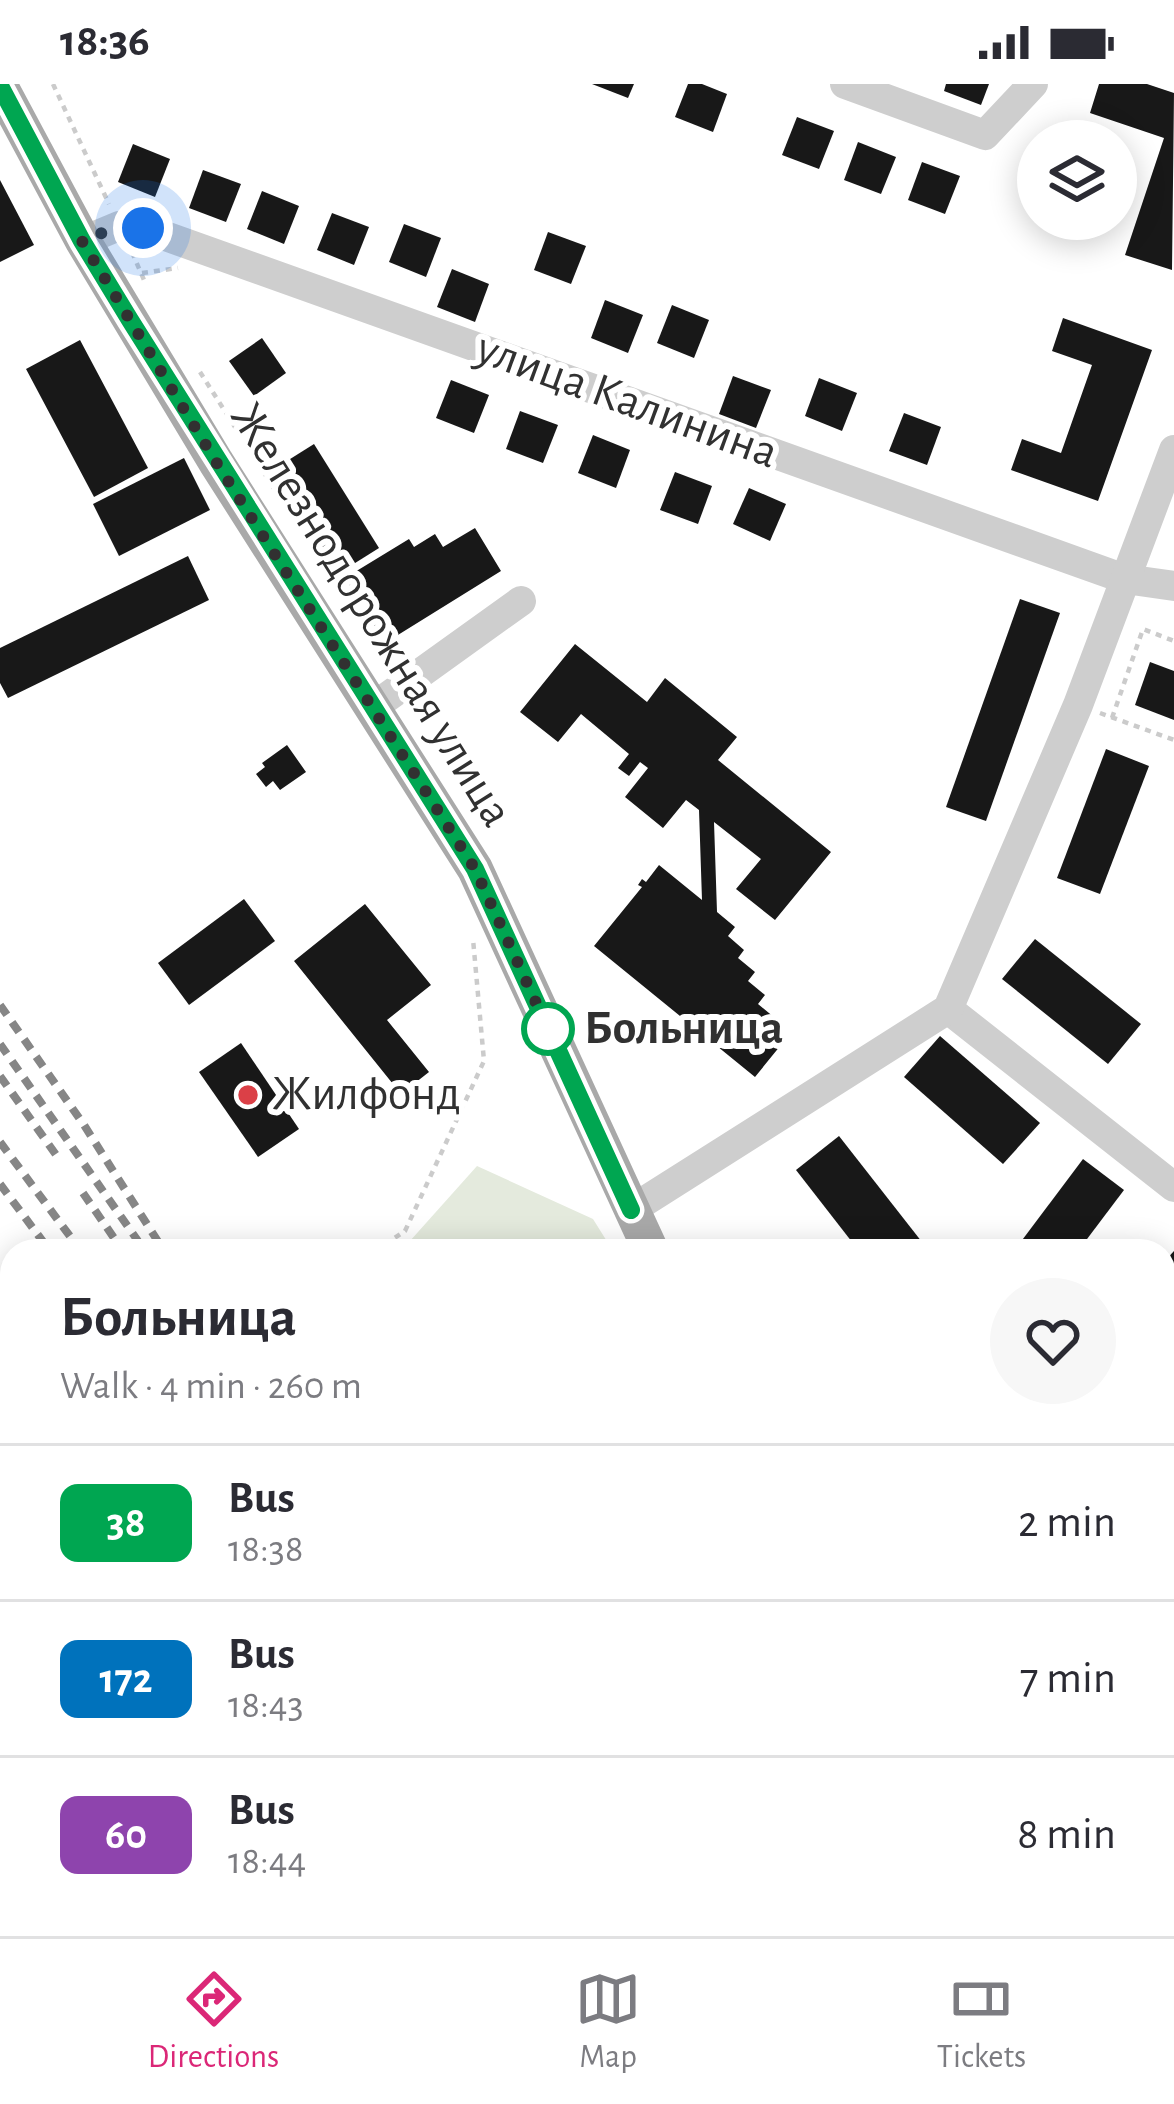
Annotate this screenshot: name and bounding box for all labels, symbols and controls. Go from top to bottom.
text: 18:36 [60,19,150,64]
map controls [1017,120,1137,240]
button: layers [1017,120,1137,240]
your location [113,198,173,258]
street label: улица Калинина [469,324,784,478]
street label: Железнодорожная улица [221,395,521,835]
marker: Больница [523,1004,573,1054]
place label: Больница [584,1005,783,1053]
place label: Жилфонд [272,1071,461,1119]
marker: Жилфонд [235,1082,261,1108]
button: heart [990,1278,1116,1404]
text: Больница [60,1289,297,1346]
text: Walk · 4 min · 260 m [60,1367,362,1406]
text: Bus [228,1476,295,1521]
text: 2 min [1018,1500,1116,1545]
text: 38 [107,1502,145,1544]
text: 18:38 [228,1530,303,1569]
text: Bus [228,1632,295,1677]
text: 7 min [1020,1656,1116,1701]
text: 172 [99,1658,153,1700]
text: 18:43 [228,1686,304,1725]
text: Bus [228,1788,295,1833]
text: 8 min [1017,1812,1116,1857]
text: 60 [105,1814,147,1856]
text: 18:44 [228,1842,306,1881]
tab: Directions [148,1966,279,2078]
tab: Map [575,1966,641,2078]
tab: Tickets [937,1966,1026,2078]

